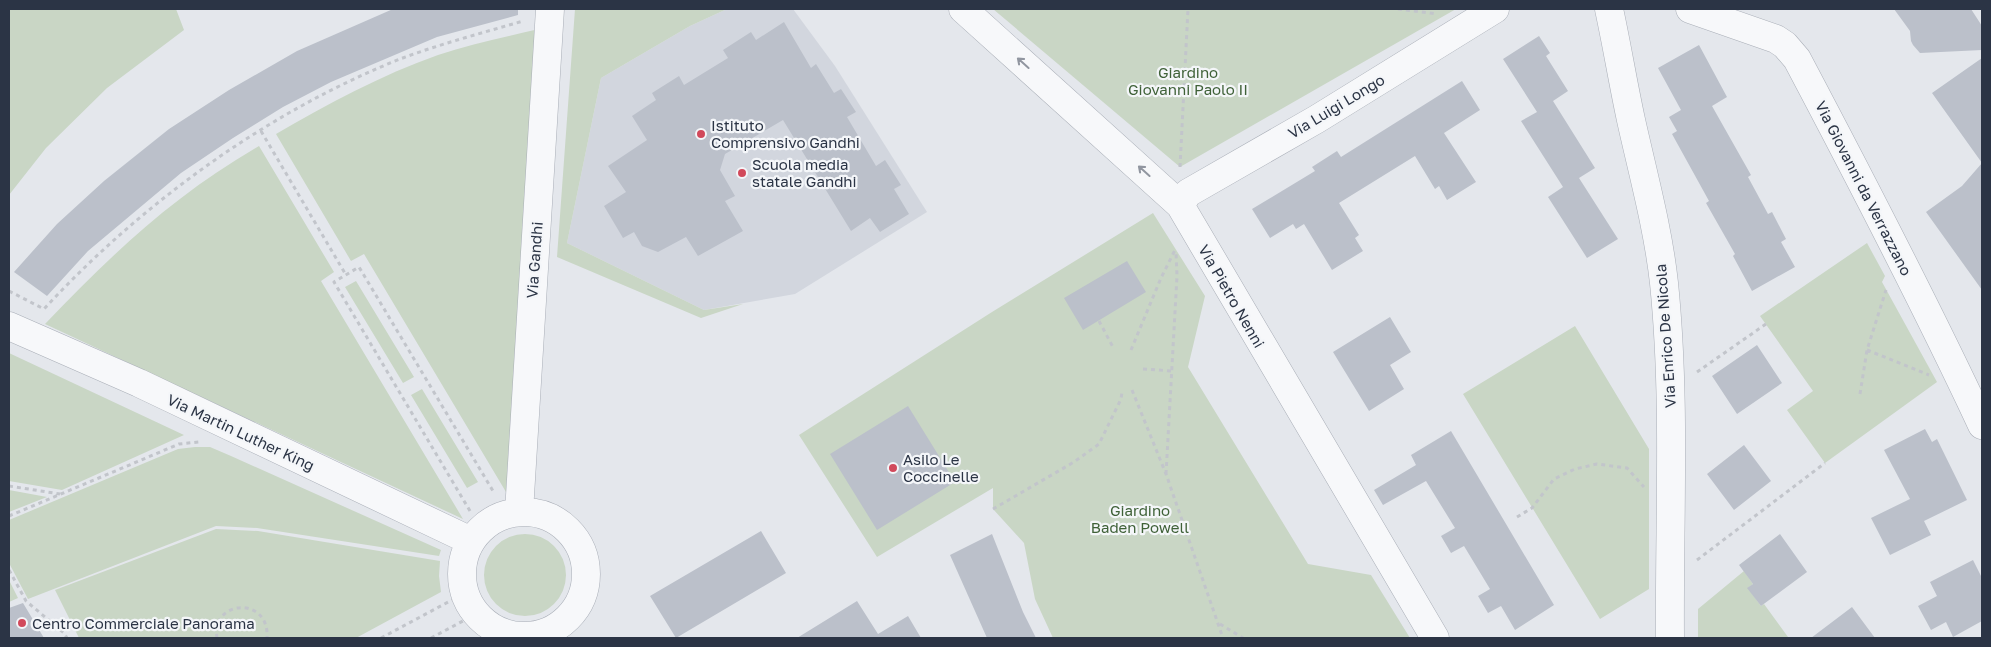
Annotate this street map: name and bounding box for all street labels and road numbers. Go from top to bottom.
street label: Via Luigi Longo [1284,70,1388,142]
street label: Via Giovanni da Verrazzano [1812,98,1916,278]
street label: Via Gandhi [522,221,546,299]
street label: Via Pietro Nenni [1195,241,1269,351]
street label: Via Enrico De Nicola [1651,263,1679,409]
street label: Via Martin Luther King [164,390,318,474]

